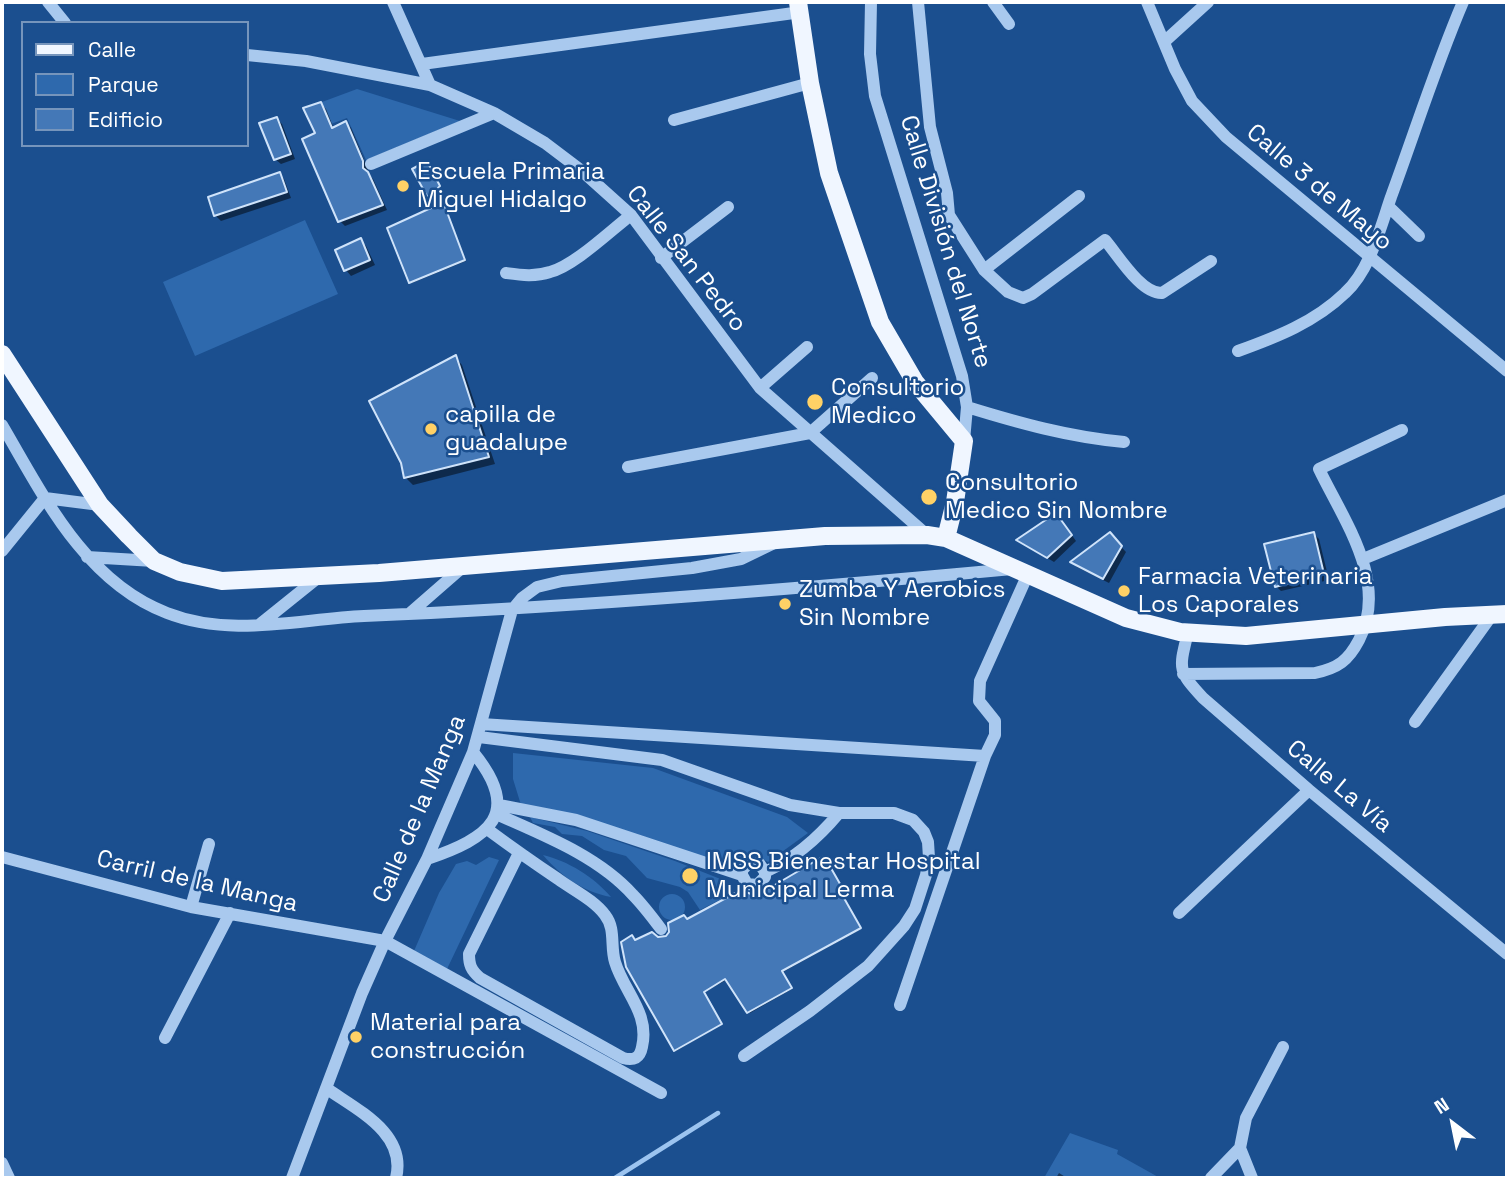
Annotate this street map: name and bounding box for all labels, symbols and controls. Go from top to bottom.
legend [21,21,248,147]
text: Calle [88,36,136,63]
text: Parque [88,71,159,98]
text: Edificio [88,106,163,133]
street label: Calle División del Norte [893,112,997,372]
street label: Calle 3 de Mayo [1240,119,1398,257]
place label: Escuela Primaria Miguel Hidalgo [417,158,605,214]
marker: Escuela Primaria Miguel Hidalgo [395,178,411,194]
street label: Calle San Pedro [620,180,752,338]
place label: Consultorio Medico [831,374,964,430]
marker: Consultorio Medico [805,392,825,412]
place label: capilla de guadalupe [445,401,568,457]
marker: capilla de guadalupe [423,421,439,437]
place label: Consultorio Medico Sin Nombre [945,469,1168,525]
marker: Consultorio Medico Sin Nombre [919,487,939,507]
place label: Farmacia Veterinaria Los Caporales [1138,563,1373,619]
place label: Zumba Y Aerobics Sin Nombre [799,576,1005,632]
marker: Farmacia Veterinaria Los Caporales [1116,583,1132,599]
marker: Zumba Y Aerobics Sin Nombre [777,596,793,612]
street label: Calle de la Manga [367,711,473,907]
street label: Calle La Vía [1280,735,1398,839]
street label: Carril de la Manga [94,845,300,919]
place label: IMSS Bienestar Hospital Municipal Lerma [706,848,981,904]
marker: IMSS Bienestar Hospital Municipal Lerma [680,866,700,886]
place label: Material para construcción [370,1009,525,1065]
marker: Material para construcción [348,1029,364,1045]
north arrow [1418,1089,1488,1159]
text: N [1430,1092,1454,1120]

